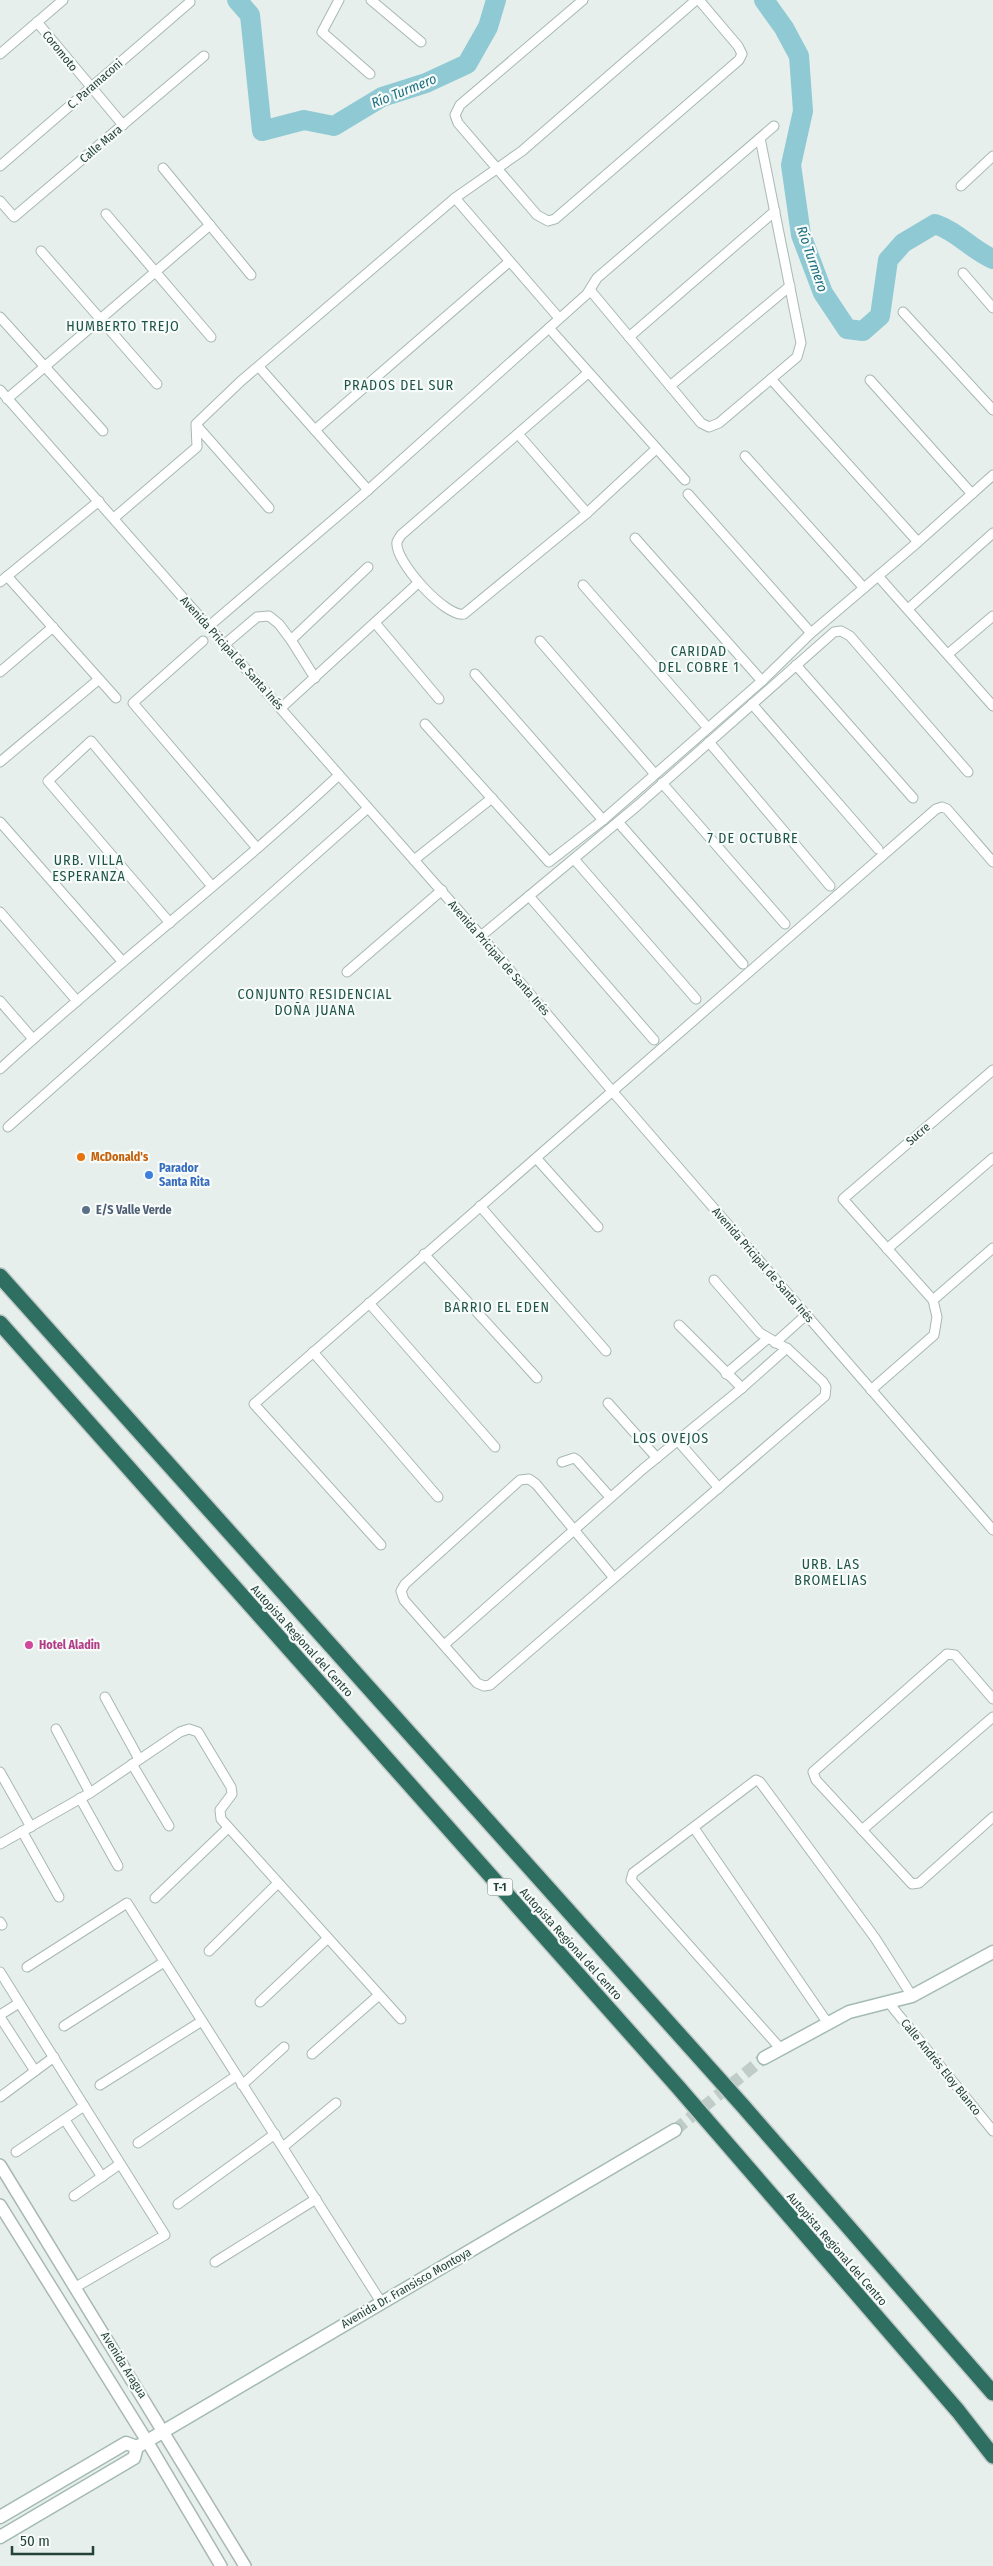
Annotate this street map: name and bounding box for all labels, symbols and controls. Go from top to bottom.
street label: Coromoto [39,28,81,74]
street label: C. Paramaconi [65,56,125,112]
water label: Río Turmero [369,70,439,112]
street label: Calle Mara [77,122,125,166]
water label: Río Turmero [793,224,831,294]
district label: HUMBERTO TREJO [66,318,180,335]
district label: PRADOS DEL SUR [344,377,454,394]
street label: Avenida Pricipal de Santa Inés [177,593,287,713]
district label: CARIDAD DEL COBRE 1 [658,643,740,676]
district label: 7 DE OCTUBRE [707,830,799,847]
district label: URB. VILLA ESPERANZA [52,852,126,885]
street label: Avenida Pricipal de Santa Inés [445,898,553,1018]
district label: CONJUNTO RESIDENCIAL DOÑA JUANA [238,986,392,1019]
street label: Sucre [903,1120,933,1148]
place label: McDonald's [91,1150,149,1164]
marker: McDonald's [75,1151,87,1163]
place label: Parador Santa Rita [159,1161,210,1189]
marker: Parador Santa Rita [143,1169,155,1181]
place label: E/S Valle Verde [96,1203,172,1217]
marker: E/S Valle Verde [80,1204,92,1216]
street label: Avenida Pricipal de Santa Inés [709,1205,817,1325]
district label: BARRIO EL EDEN [444,1299,550,1316]
district label: LOS OVEJOS [633,1430,709,1447]
district label: URB. LAS BROMELIAS [794,1556,868,1589]
street label: Autopista Regional del Centro [248,1582,356,1700]
place label: Hotel Aladin [39,1638,100,1652]
marker: Hotel Aladin [23,1639,35,1651]
road number: T-1 [488,1878,512,1895]
street label: Autopista Regional del Centro [517,1885,625,2003]
street label: Calle Andrés Eloy Blanco [898,2016,984,2118]
street label: Autopista Regional del Centro [784,2189,890,2309]
street label: Avenida Dr. Fransisco Montoya [338,2245,474,2331]
street label: Avenida Aragua [98,2329,150,2401]
scale bar [12,2524,94,2556]
text: 50 m [20,2532,50,2550]

